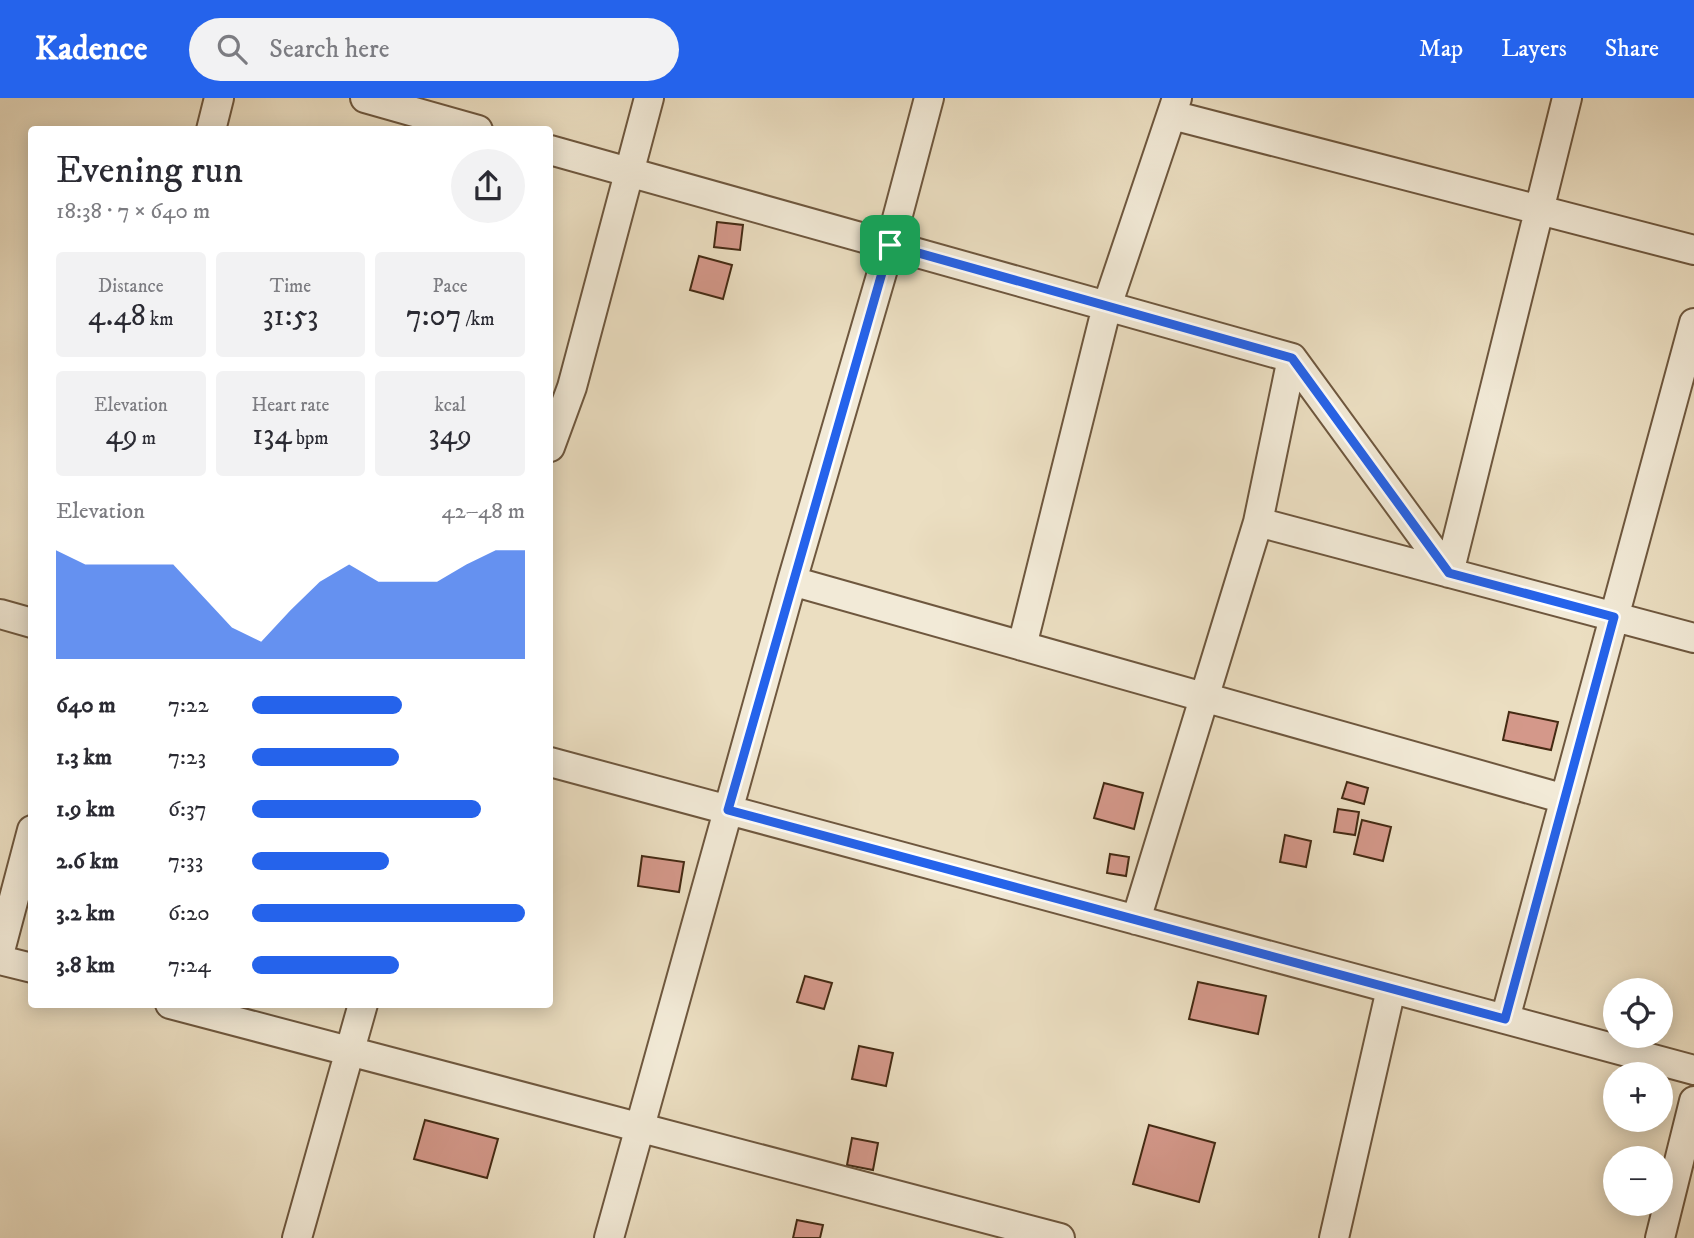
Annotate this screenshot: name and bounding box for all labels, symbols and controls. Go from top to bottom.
search box [189,18,679,81]
text: Kadence [35,29,147,70]
icon: search [213,30,251,68]
text: Search here [269,33,390,66]
text: Map [1419,34,1463,64]
text: Layers [1501,34,1567,64]
text: Share [1605,34,1659,64]
text: Evening run [56,147,243,195]
button: share [451,149,525,223]
text: 18:38 · 7 × 640 m [56,197,210,226]
pin [860,215,920,275]
icon: arrive [871,226,909,264]
text: Distance [98,275,164,298]
text: Time [270,275,311,298]
text: Pace [433,275,468,298]
text: 4.48 [88,298,146,335]
text: 31:53 [262,298,319,335]
text: 7:07 [406,298,461,335]
text: km [146,308,174,331]
text: /km [461,308,494,331]
text: Elevation [94,394,168,417]
text: Heart rate [252,394,329,417]
text: kcal [435,394,466,417]
text: 49 [106,417,138,454]
text: 134 [252,417,292,454]
text: 349 [428,417,472,454]
text: m [138,427,156,450]
text: bpm [292,427,329,450]
text: Elevation [56,497,145,526]
text: 42–48 m [441,497,525,526]
text: 640 m [56,691,116,720]
text: 7:22 [168,691,209,720]
text: 1.3 km [56,743,112,772]
text: 7:23 [168,743,206,772]
text: 1.9 km [56,795,115,824]
text: 6:37 [168,795,207,824]
text: 2.6 km [56,847,119,876]
text: 7:33 [168,847,203,876]
text: 3.2 km [56,899,115,928]
text: 6:20 [168,899,210,928]
text: 3.8 km [56,951,115,980]
text: 7:24 [168,951,211,980]
map controls [1603,978,1673,1216]
button: locate [1603,978,1673,1048]
button: + [1603,1062,1673,1132]
button: − [1603,1146,1673,1216]

